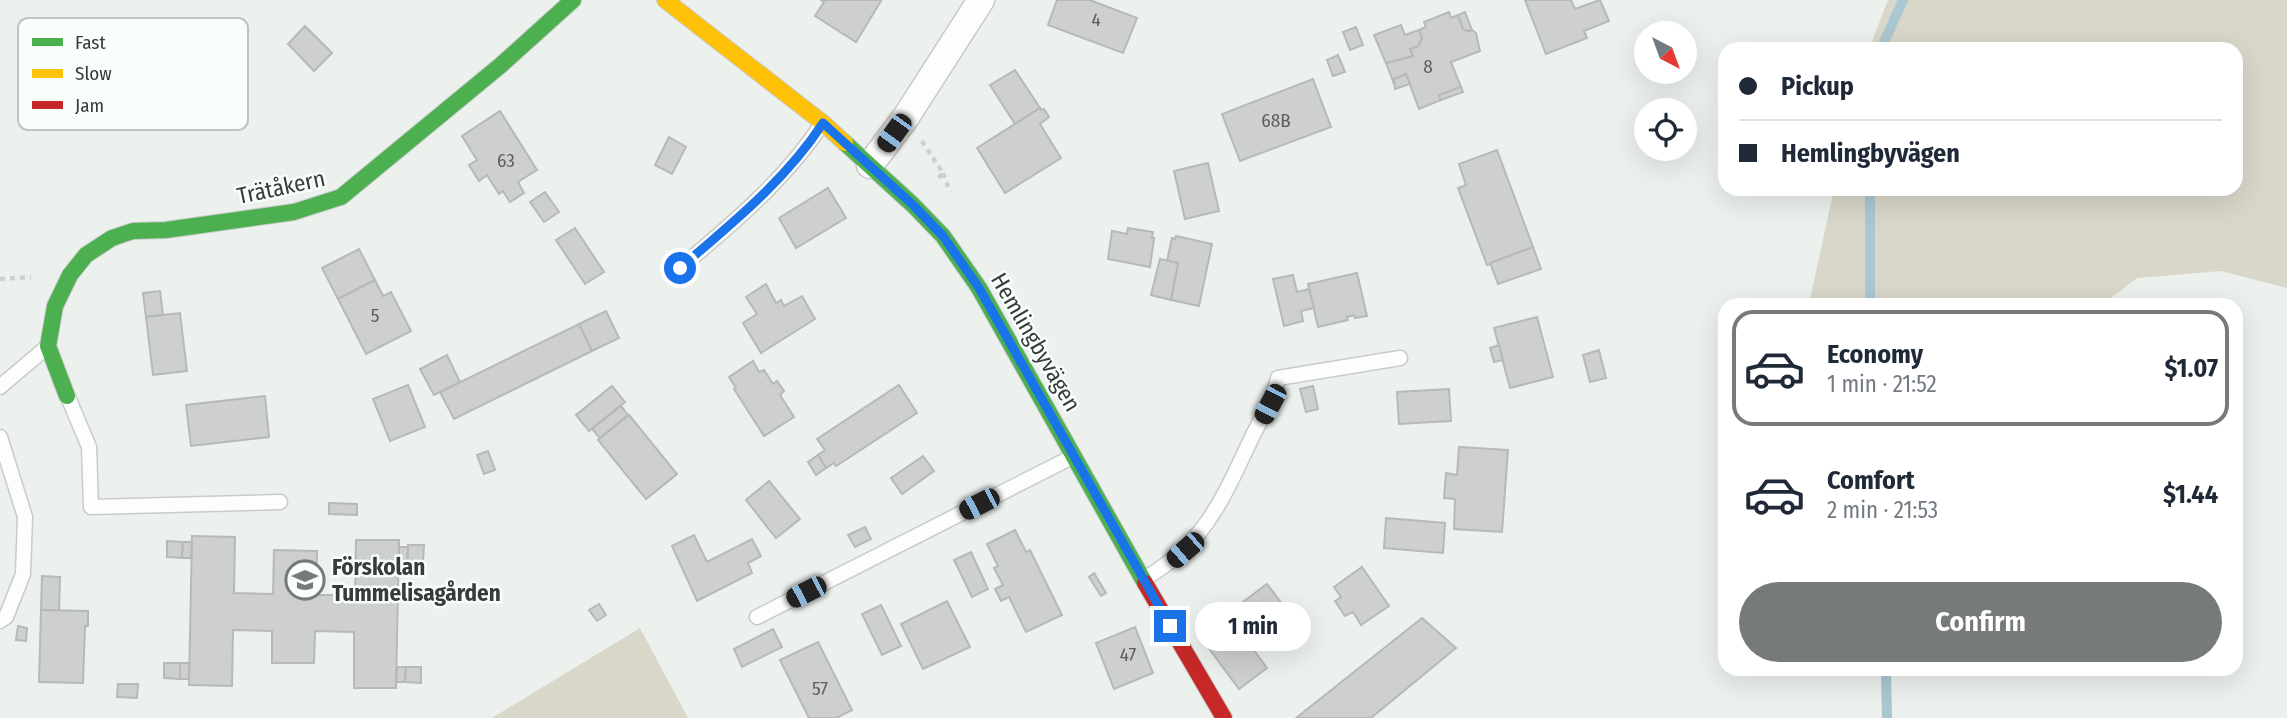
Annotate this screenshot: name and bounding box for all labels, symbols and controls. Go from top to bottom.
house number: 4 [1091,8,1101,31]
legend [18,18,248,130]
north arrow [1634,21,1698,84]
map controls [1634,21,1697,161]
text: Fast [75,31,106,54]
house number: 8 [1423,55,1433,78]
text: Slow [75,62,112,85]
text: Pickup [1781,71,1854,102]
text: Jam [75,94,104,117]
button: locate [1634,98,1697,161]
house number: 68B [1261,109,1291,132]
car [874,110,915,156]
text: Hemlingbyvägen [1781,138,1960,169]
house number: 63 [497,149,515,172]
street label: Trätåkern [234,164,328,210]
route start [664,252,696,284]
street label: Hemlingbyvägen [985,268,1087,416]
house number: 5 [371,304,379,327]
icon: car [1743,337,1806,400]
text: Economy [1827,339,1923,370]
text: $1.07 [2165,353,2218,384]
text: 1 min · 21:52 [1827,370,1937,398]
car [1251,381,1290,427]
icon: car [1743,463,1806,526]
text: Comfort [1827,465,1915,496]
text: $1.44 [2163,479,2218,510]
car [956,485,1003,523]
text: 2 min · 21:53 [1827,496,1938,524]
car [1163,528,1208,572]
place label: Förskolan Tummelisagården [332,553,501,607]
school or university icon: Förskolan Tummelisagården [284,559,326,601]
car [783,573,830,611]
button: Confirm [1739,582,2222,662]
callout: 1 min [1194,602,1310,650]
route end [1154,610,1186,642]
text: 1 min [1228,612,1278,640]
house number: 47 [1120,643,1137,666]
house number: 57 [812,677,828,700]

